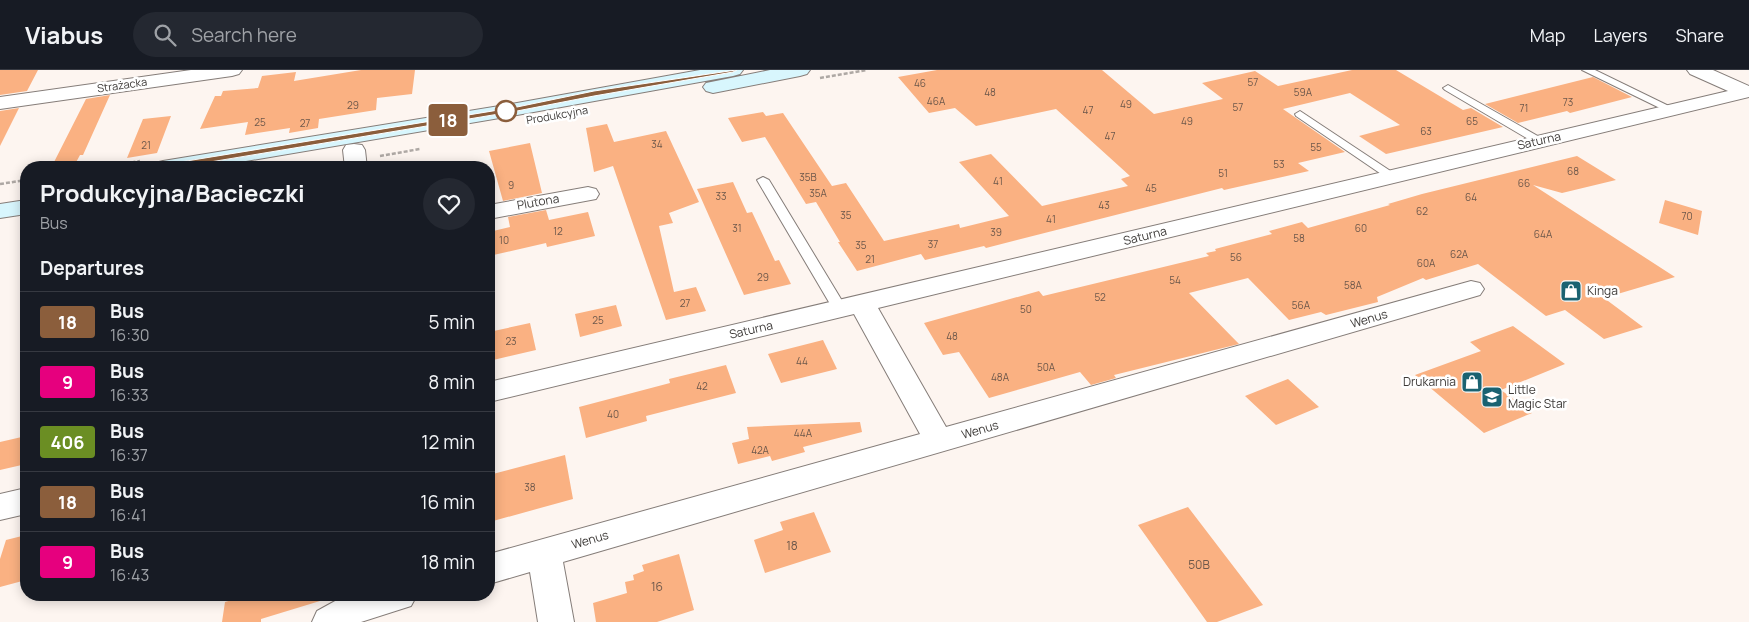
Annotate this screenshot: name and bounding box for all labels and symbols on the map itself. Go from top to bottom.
street label: Strażacka [96,74,148,95]
house number: 57 [1248,75,1258,89]
house number: 46 [914,76,926,90]
house number: 48 [984,85,996,99]
house number: 59A [1294,85,1313,99]
house number: 46A [927,94,946,108]
house number: 73 [1563,95,1573,109]
house number: 49 [1120,97,1132,111]
house number: 29 [347,98,359,112]
unlabelled marker [495,100,517,122]
house number: 57 [1233,100,1243,114]
house number: 71 [1520,101,1528,115]
street label: Produkcyjna [525,102,589,127]
house number: 47 [1083,103,1093,117]
line badge: 18 [426,104,470,136]
house number: 49 [1181,114,1193,128]
house number: 65 [1466,114,1478,128]
house number: 25 [254,115,266,129]
house number: 27 [300,116,310,130]
house number: 63 [1420,124,1432,138]
street label: Saturna [1515,127,1562,154]
house number: 47 [1105,129,1115,143]
house number: 34 [651,137,663,151]
house number: 21 [141,138,151,152]
house number: 55 [1310,140,1322,154]
house number: 53 [1273,157,1285,171]
house number: 68 [1567,164,1579,178]
house number: 51 [1218,166,1228,180]
house number: 35B [799,170,817,184]
house number: 41 [993,174,1003,188]
house number: 66 [1518,176,1530,190]
house number: 9 [508,178,514,192]
house number: 45 [1145,181,1157,195]
house number: 35A [809,186,827,200]
street label: Plutona [515,189,560,214]
house number: 33 [715,189,727,203]
house number: 64 [1465,190,1477,204]
house number: 43 [1098,198,1110,212]
house number: 62 [1416,204,1428,218]
house number: 35 [840,208,852,222]
house number: 70 [1681,209,1693,223]
house number: 41 [1046,212,1056,226]
house number: 31 [732,221,742,235]
house number: 60 [1355,221,1367,235]
street label: Saturna [1121,222,1168,249]
house number: 12 [553,224,563,238]
house number: 39 [990,225,1002,239]
house number: 64A [1534,227,1553,241]
house number: 58 [1293,231,1305,245]
house number: 10 [499,233,509,247]
house number: 37 [928,237,938,251]
house number: 35 [855,238,867,252]
house number: 62A [1450,247,1469,261]
house number: 56 [1230,250,1242,264]
house number: 21 [865,252,875,266]
house number: 60A [1417,256,1436,270]
house number: 29 [757,270,769,284]
house number: 54 [1169,273,1181,287]
house number: 58A [1344,278,1363,292]
shop icon: Kinga [1559,279,1583,303]
place label: Kinga [1587,282,1618,299]
house number: 52 [1094,290,1106,304]
house number: 27 [680,296,690,310]
house number: 56A [1292,298,1311,312]
house number: 50 [1020,302,1032,316]
street label: Wenus [1348,305,1389,332]
house number: 25 [592,313,604,327]
street label: Saturna [727,316,774,343]
house number: 48 [946,329,958,343]
house number: 23 [505,334,517,348]
house number: 44 [796,354,808,368]
house number: 50A [1037,360,1056,374]
house number: 48A [991,370,1010,384]
shop icon: Drukarnia [1460,370,1484,394]
place label: Drukarnia [1403,373,1456,390]
house number: 42 [696,379,708,393]
place label: Little Magic Star [1508,381,1568,412]
school or university icon: Little Magic Star [1480,385,1504,409]
house number: 40 [607,407,619,421]
street label: Wenus [959,416,1000,443]
house number: 44A [794,426,813,440]
house number: 42A [751,443,770,457]
house number: 38 [524,480,536,494]
street label: Wenus [569,526,610,553]
house number: 18 [786,537,798,554]
house number: 50B [1188,556,1210,573]
house number: 16 [651,578,663,595]

